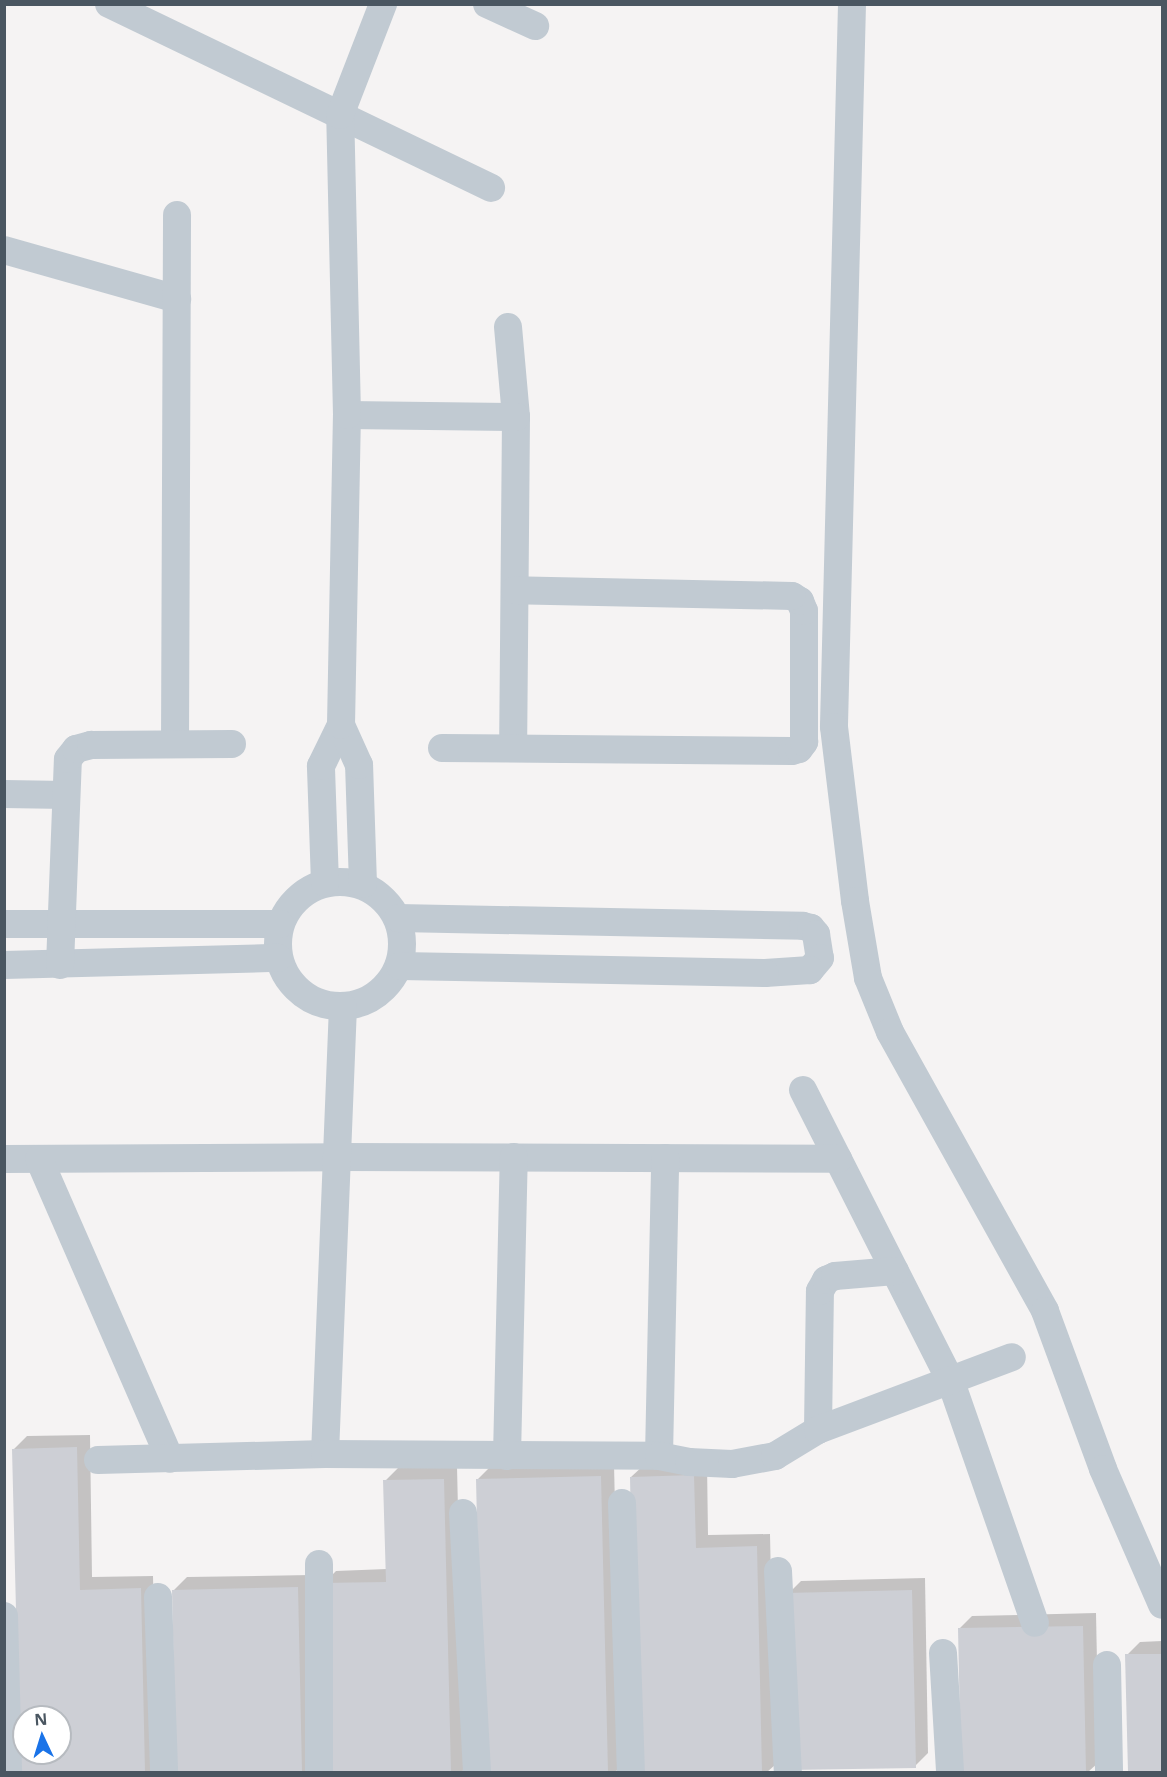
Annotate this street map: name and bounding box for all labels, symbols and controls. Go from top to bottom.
north arrow [12,1705,72,1765]
text: N [34,1708,48,1730]

